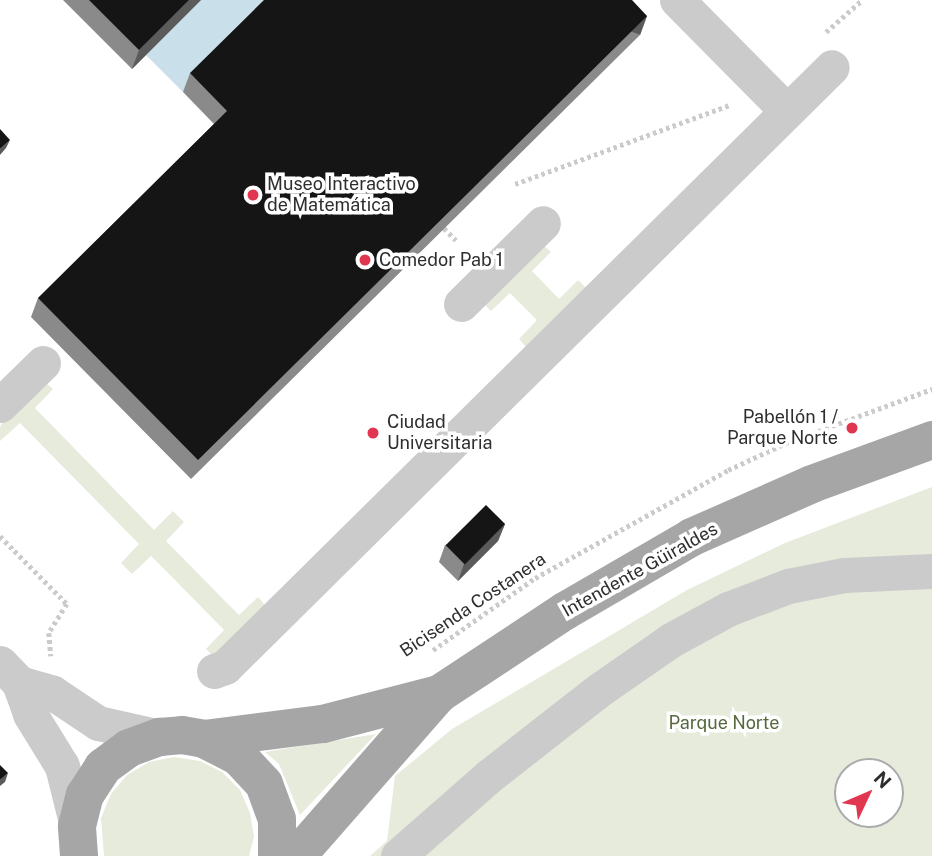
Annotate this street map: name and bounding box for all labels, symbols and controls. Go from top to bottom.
place label: Museo Interactivo de Matemática [267,174,416,216]
marker: Museo Interactivo de Matemática [245,187,261,203]
place label: Comedor Pab 1 [379,249,503,271]
marker: Comedor Pab 1 [357,252,373,268]
place label: Pabellón 1 / Parque Norte [727,407,838,450]
place label: Ciudad Universitaria [387,412,492,454]
marker: Pabellón 1 / Parque Norte [844,420,860,436]
marker: Ciudad Universitaria [365,425,381,441]
street label: Intendente Güiraldes [558,518,722,622]
street label: Bicisenda Costanera [396,548,550,662]
park label: Parque Norte [668,712,780,734]
north arrow [834,758,904,828]
text: N [870,767,896,793]

